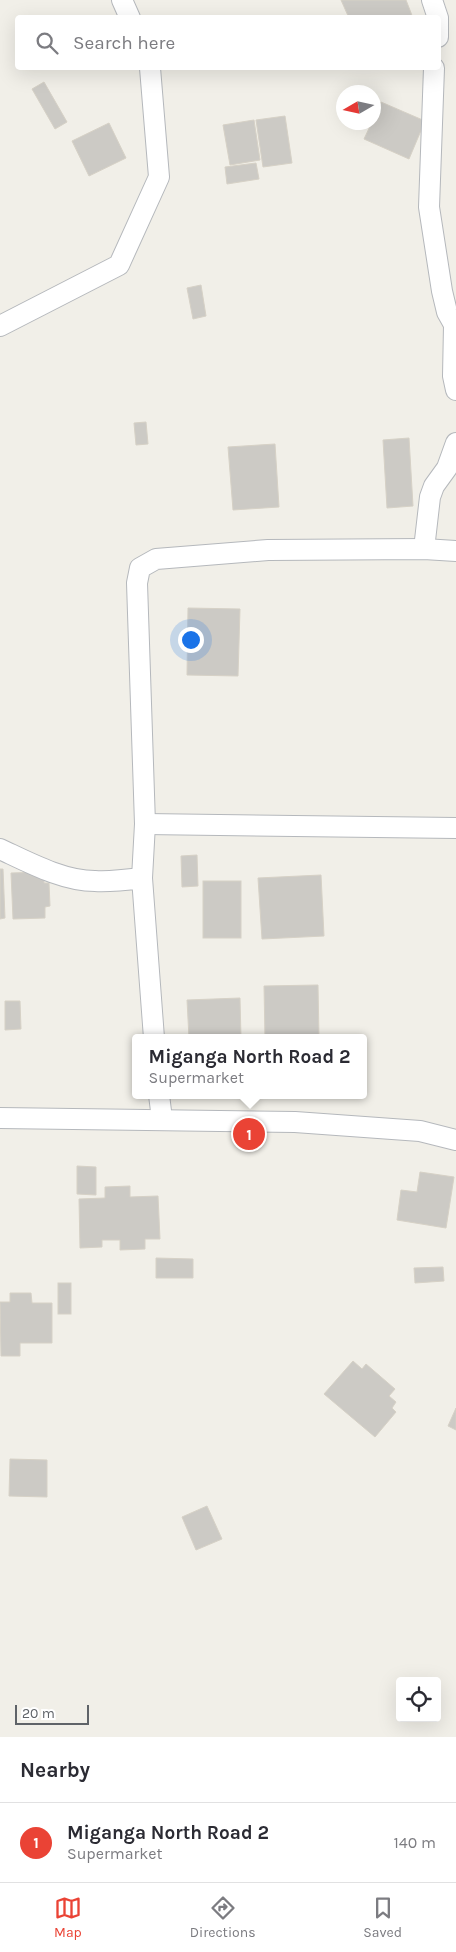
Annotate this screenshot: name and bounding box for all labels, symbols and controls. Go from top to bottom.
search box [15,15,441,70]
icon: search [33,29,61,57]
text: Search here [73,32,175,54]
north arrow [336,85,381,130]
your location [178,627,204,653]
popup [132,1034,367,1099]
text: Miganga North Road 2 [149,1046,350,1068]
text: Supermarket [149,1068,244,1087]
pin: 1 [233,1115,265,1153]
map controls [396,1677,441,1722]
button: locate [396,1677,441,1722]
scale bar [15,1702,89,1725]
text: 20 m [22,1705,55,1722]
text: Nearby [20,1758,90,1782]
text: Miganga North Road 2 [67,1822,269,1844]
text: 1 [33,1833,39,1852]
text: 140 m [394,1833,436,1852]
text: Supermarket [67,1844,163,1863]
tab: Map [54,1894,82,1941]
tab: Directions [190,1894,256,1941]
tab: Saved [363,1894,402,1941]

